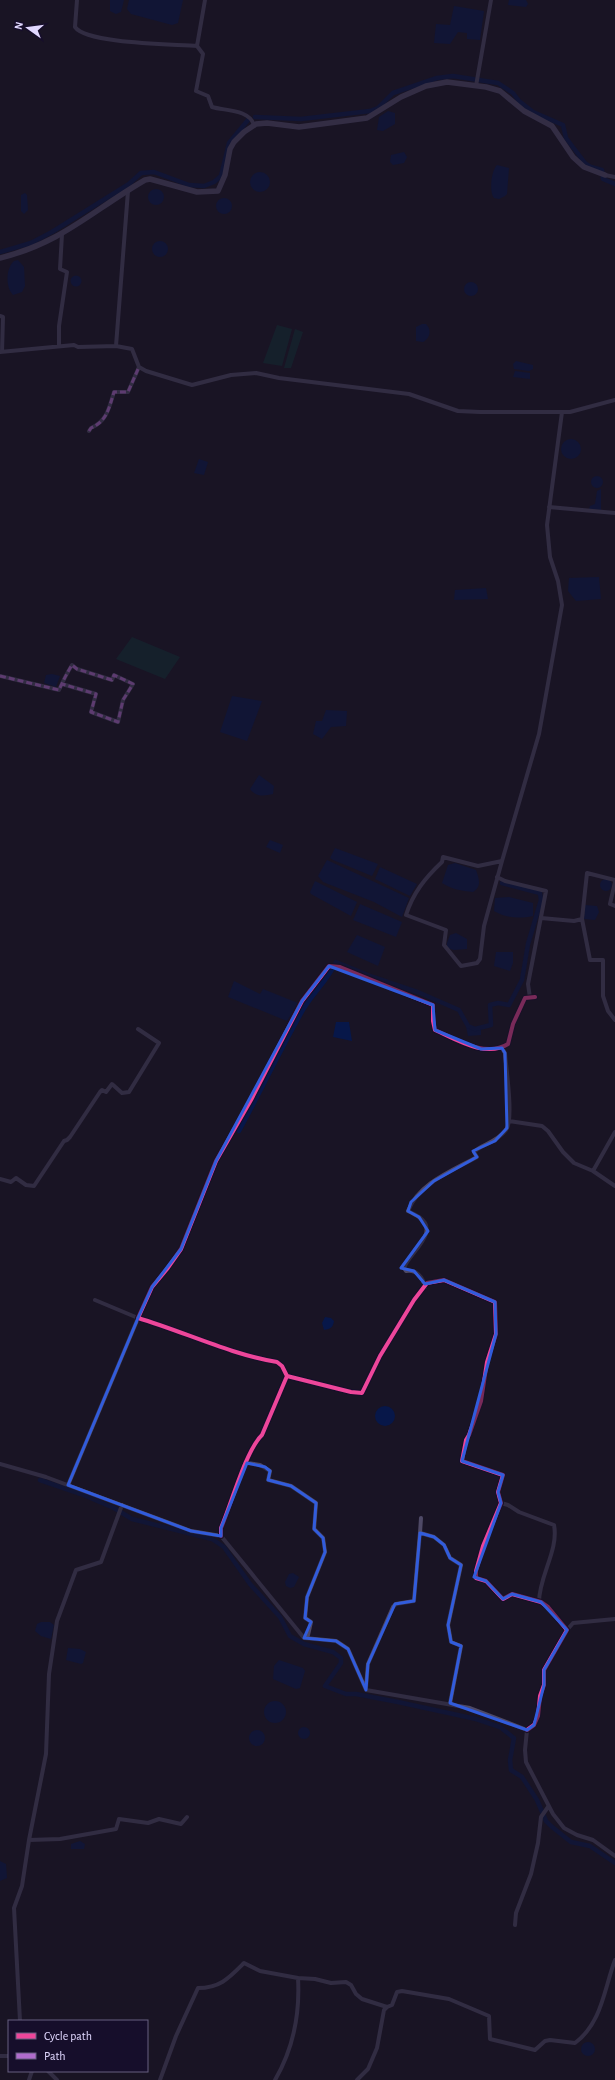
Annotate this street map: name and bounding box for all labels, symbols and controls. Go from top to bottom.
north arrow [8,8,48,48]
text: N [13,21,25,31]
legend [8,2020,148,2072]
text: Cycle path [44,2030,92,2043]
text: Path [44,2050,66,2062]

